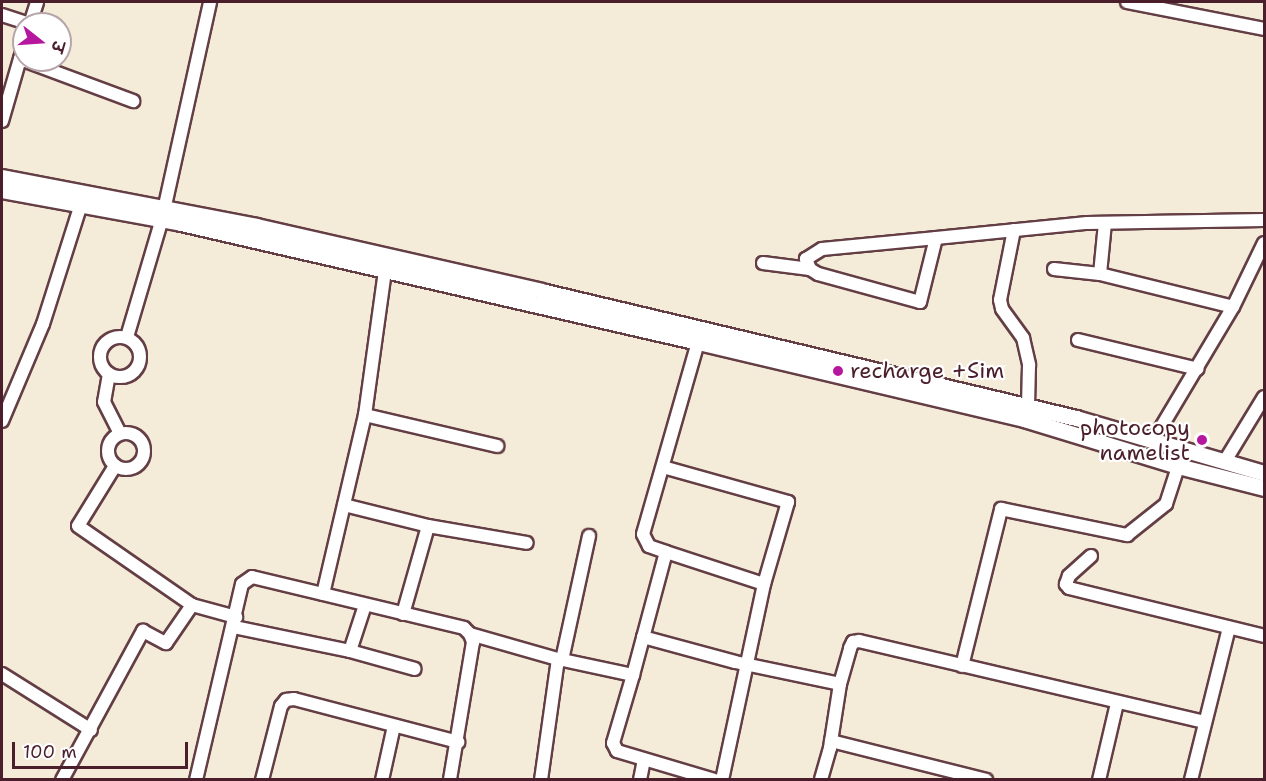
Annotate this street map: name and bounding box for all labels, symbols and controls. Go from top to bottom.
north arrow [12,12,72,72]
text: उ [46,39,69,55]
place label: recharge +Sim [850,358,1004,384]
marker: recharge +Sim [831,364,845,378]
place label: photocopy namelist [1080,414,1190,466]
marker: photocopy namelist [1195,433,1209,447]
scale bar [15,730,190,768]
text: 100 m [23,740,77,764]

